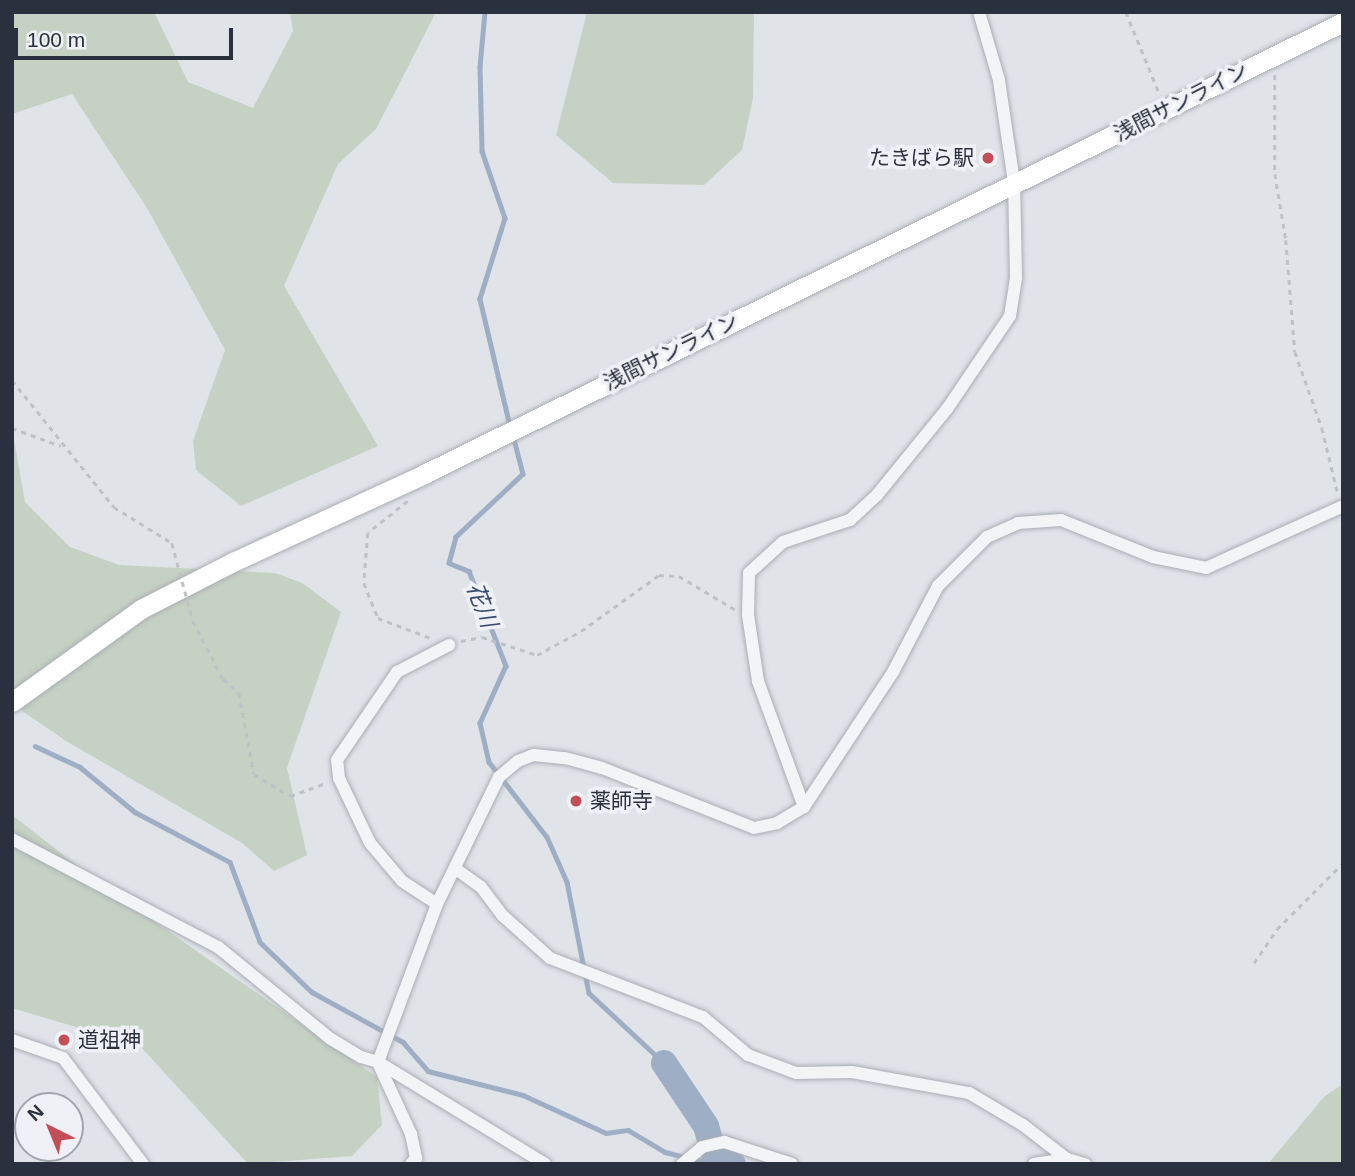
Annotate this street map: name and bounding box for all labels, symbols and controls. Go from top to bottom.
scale bar [18,14,236,58]
text: 100 m [27,28,85,51]
street label: 浅間サンライン [1110,57,1252,147]
place label: たきばら駅 [869,145,974,171]
marker: たきばら駅 [980,150,996,166]
street label: 浅間サンライン [599,308,743,396]
water label: 花川 [461,579,503,631]
place label: 薬師寺 [590,788,653,814]
marker: 薬師寺 [568,793,584,809]
place label: 道祖神 [78,1027,141,1053]
marker: 道祖神 [56,1032,72,1048]
north arrow [14,1092,84,1162]
text: N [24,1100,48,1125]

